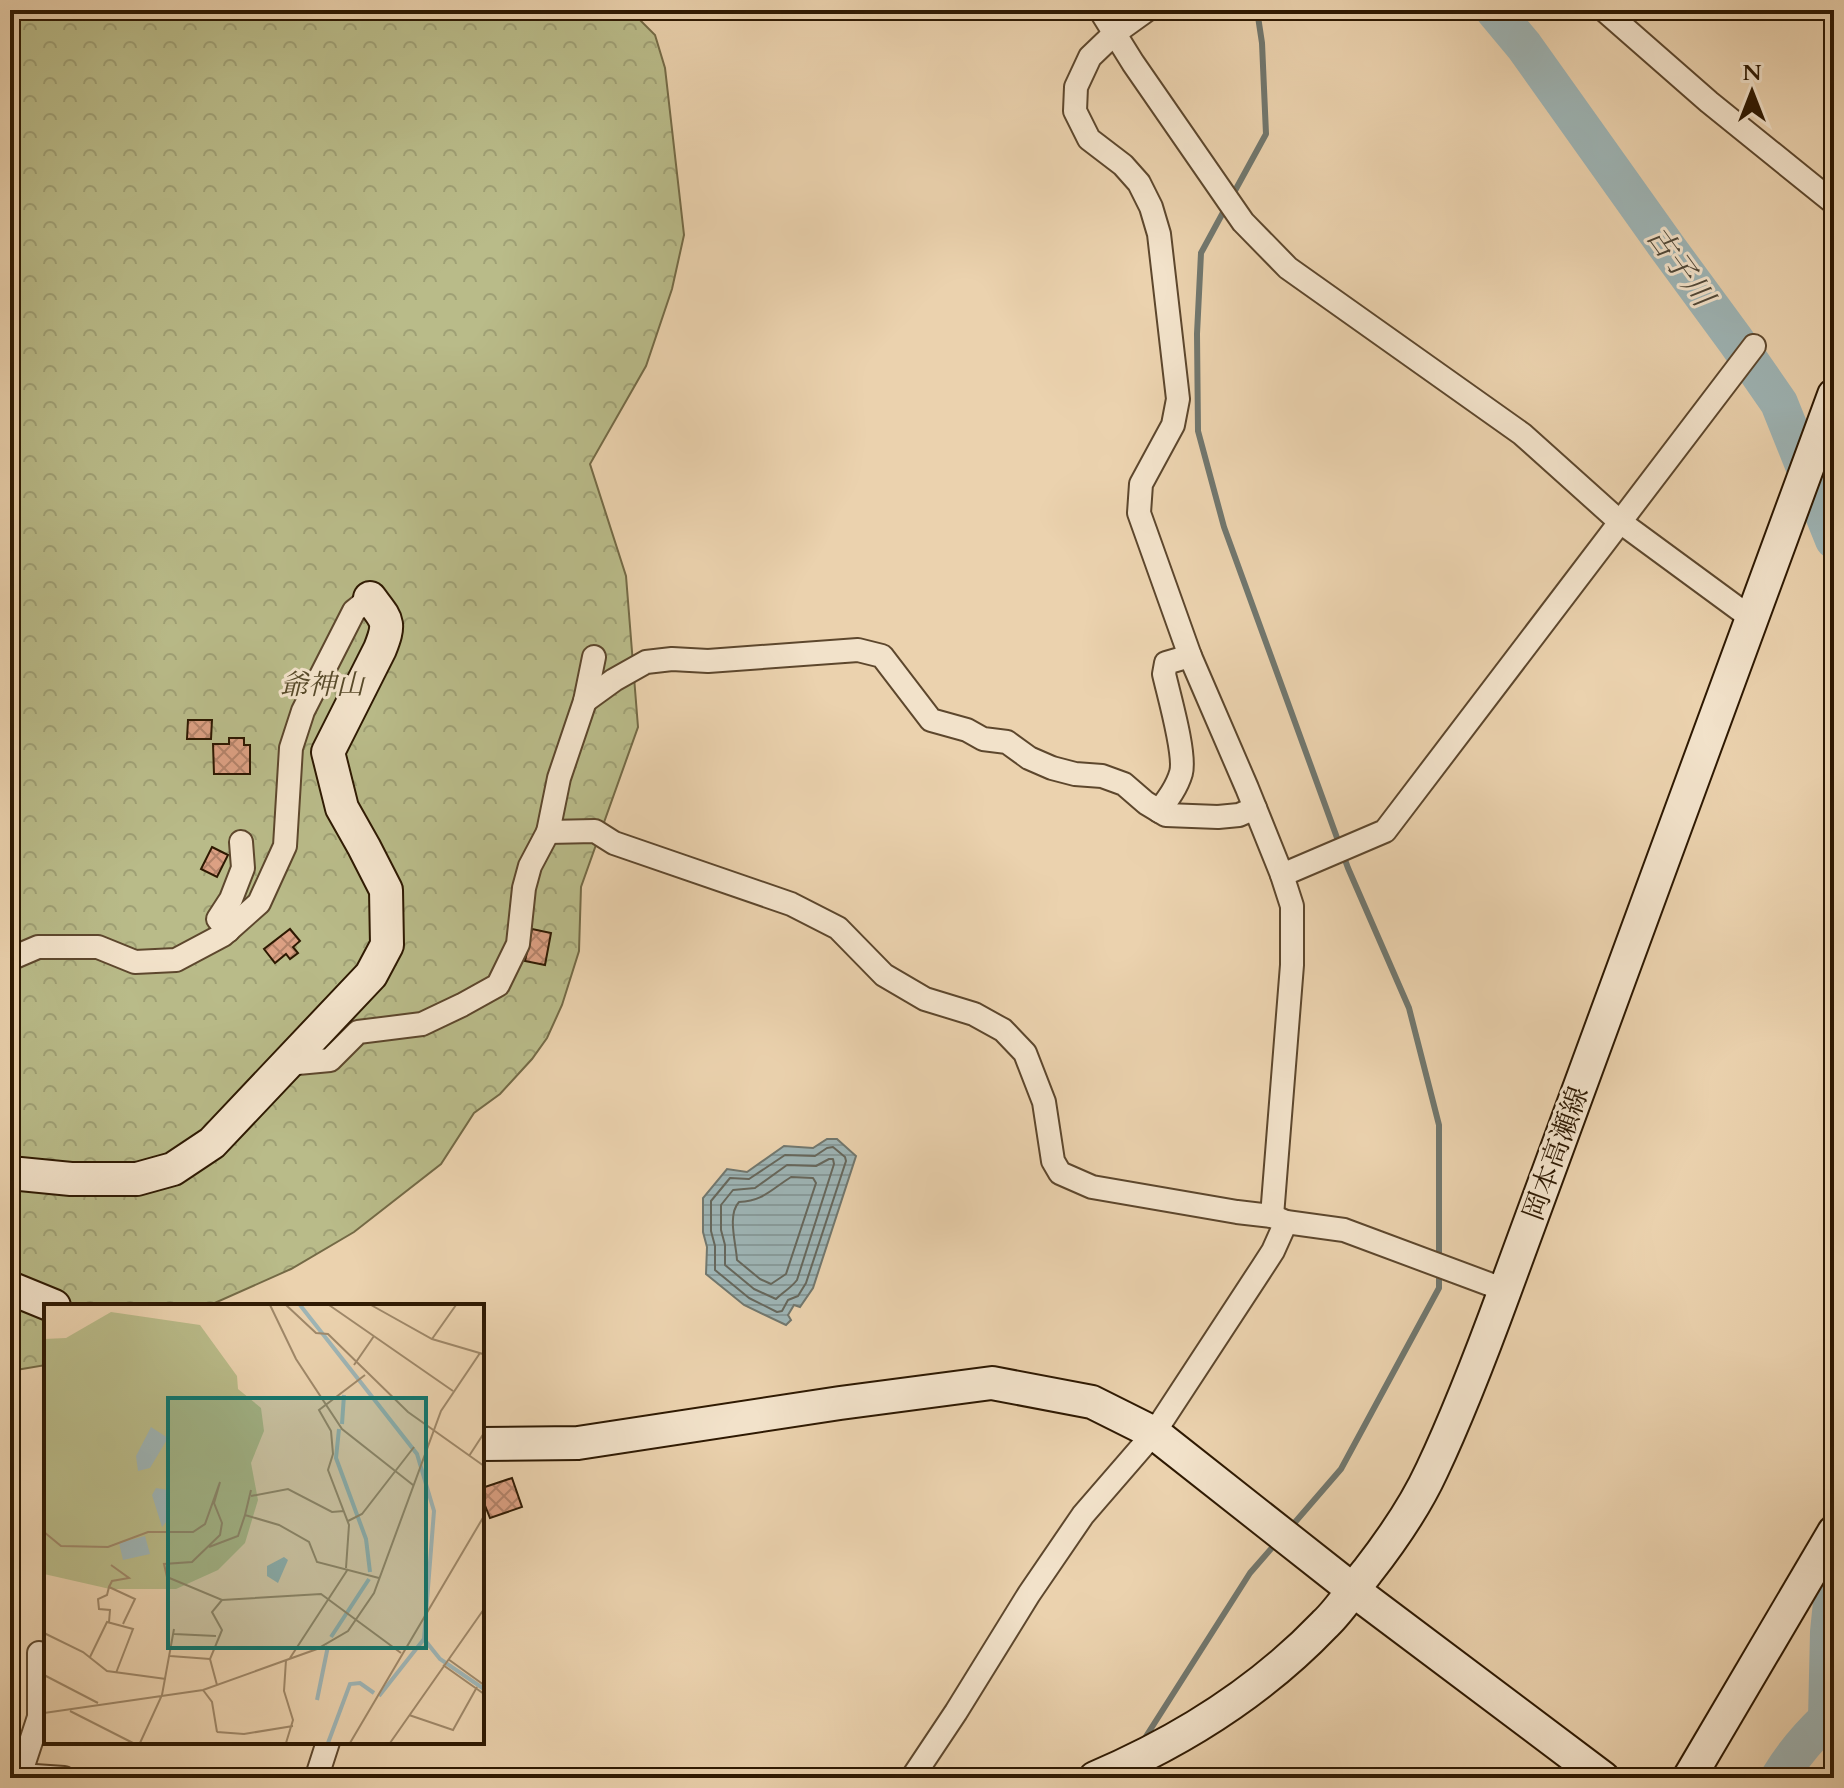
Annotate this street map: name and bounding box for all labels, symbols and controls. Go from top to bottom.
north arrow [1712,52,1792,132]
text: N [1742,58,1762,88]
water label: 古子川 [1637,218,1724,317]
park label: 爺神山 [280,666,366,704]
street label: 岡本高瀬線 [1514,1081,1598,1226]
inset map [44,1304,484,1744]

